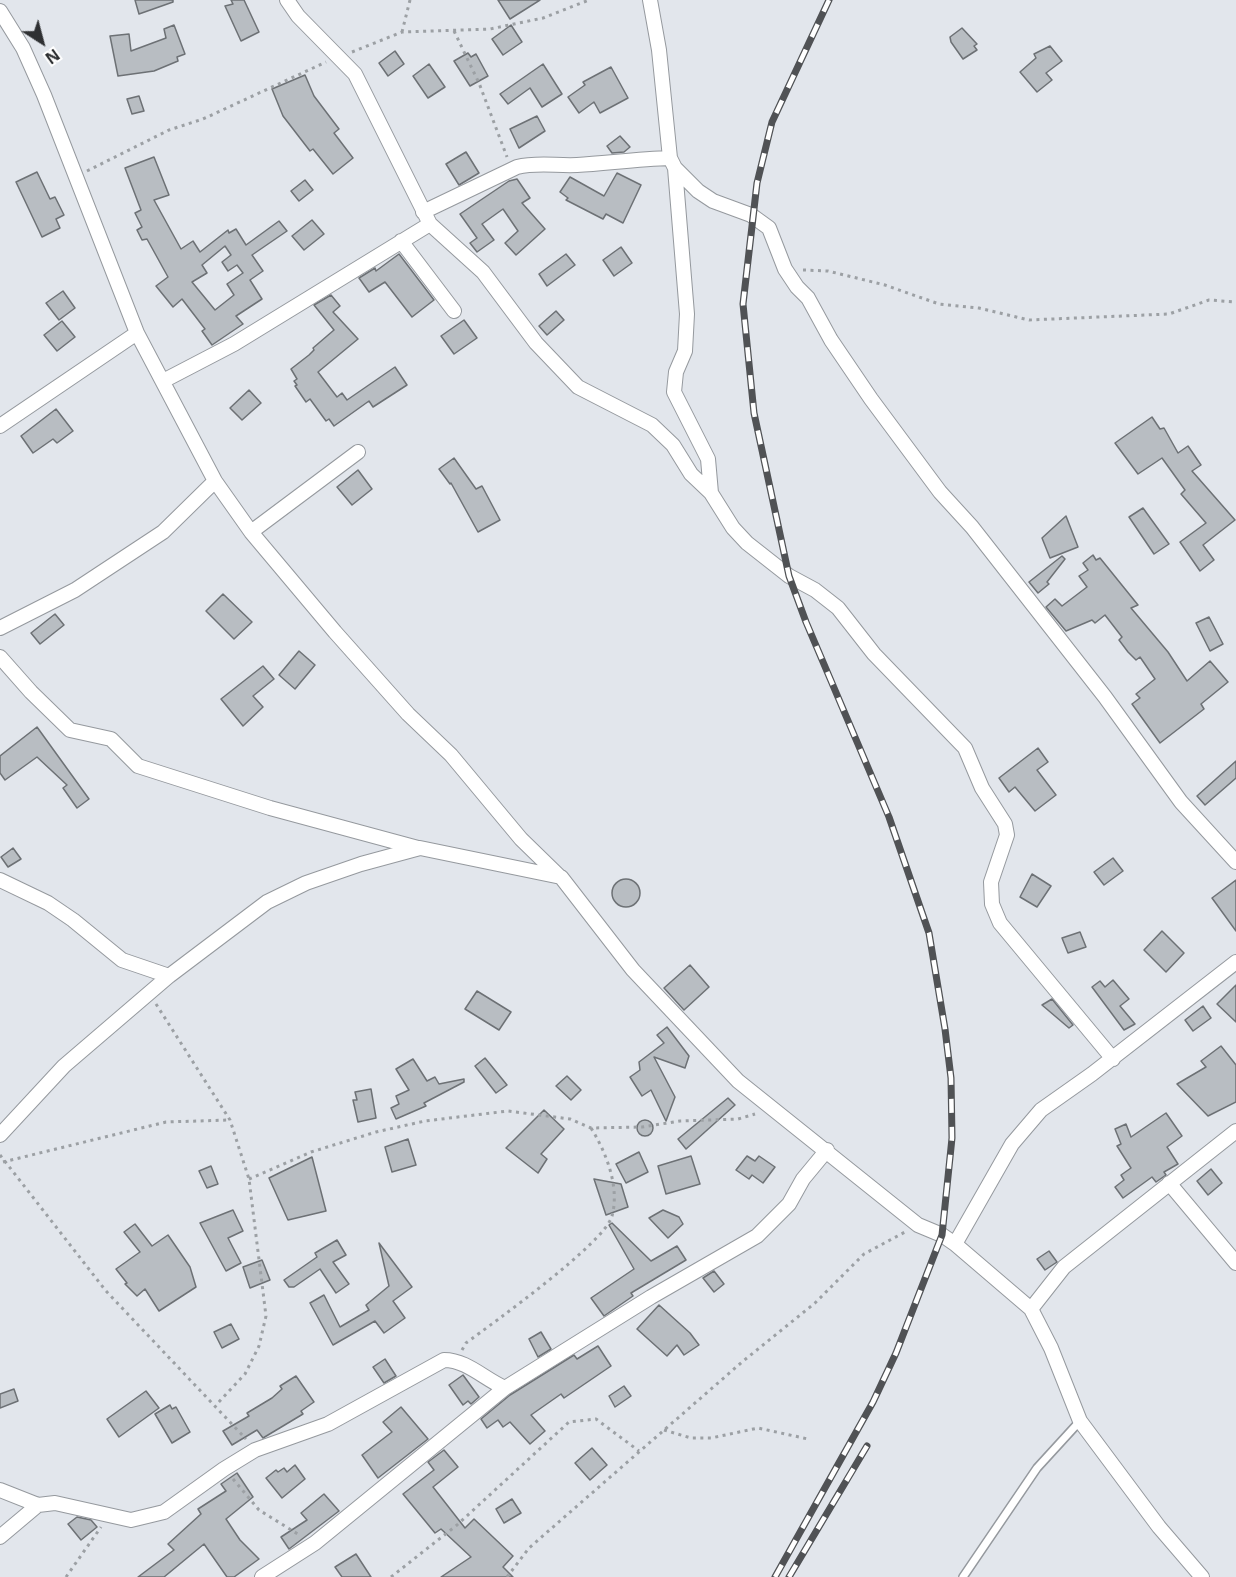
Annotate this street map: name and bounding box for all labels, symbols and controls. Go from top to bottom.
north arrow [12,12,72,72]
text: N [41,44,64,69]

